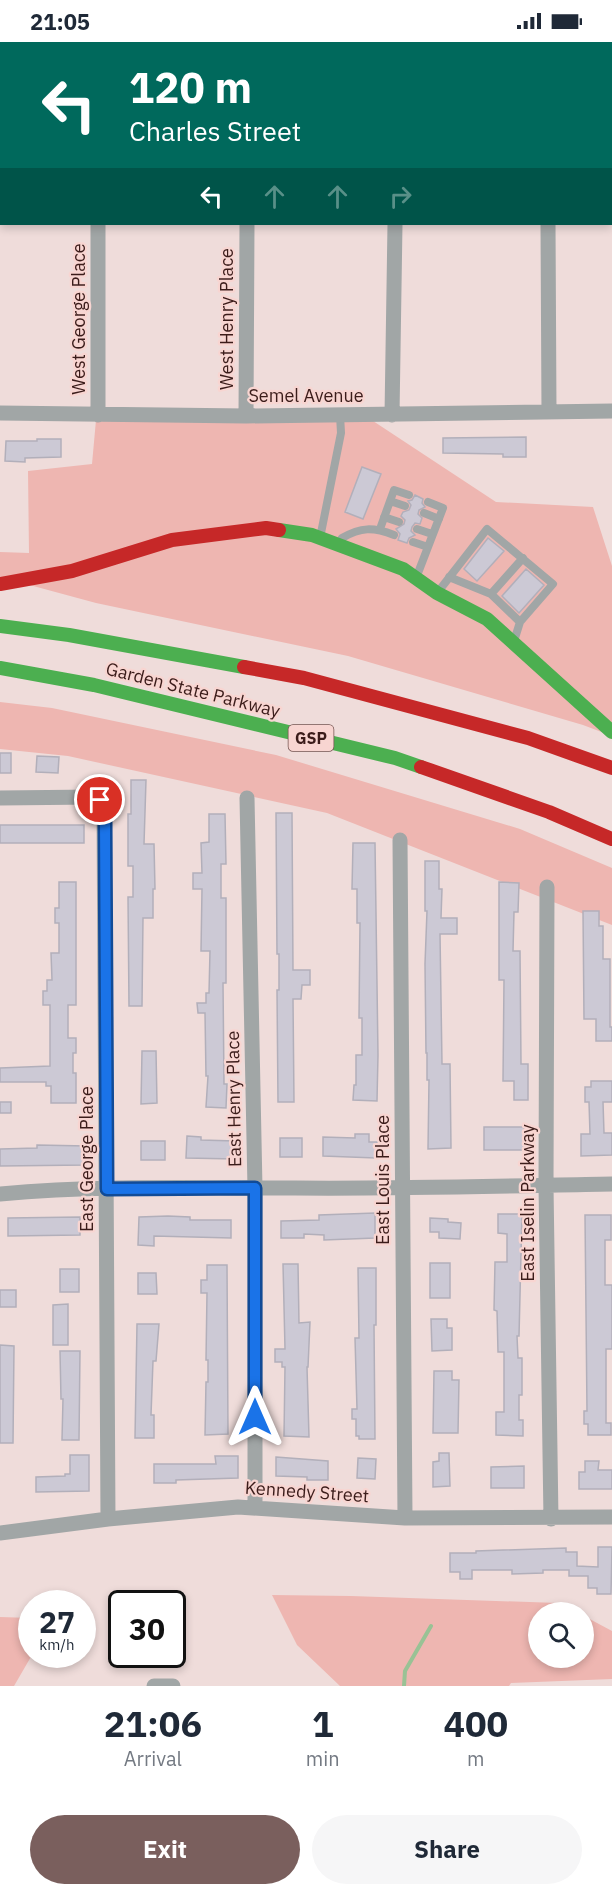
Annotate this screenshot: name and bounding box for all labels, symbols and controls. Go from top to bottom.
text: 21:05 [30,7,90,36]
text: 120 m [129,60,252,115]
icon: left [30,66,108,144]
text: Charles Street [129,113,301,148]
icon: left [195,180,228,213]
icon: ahead [258,180,291,213]
icon: ahead [321,180,354,213]
icon: right [384,180,417,213]
street label: West George Place [67,243,90,395]
street label: West Henry Place [215,248,238,390]
street label: Semel Avenue [248,384,364,407]
street label: Garden State Parkway [104,657,283,722]
road number: GSP [288,725,334,751]
pin [74,774,125,825]
icon: arrive [83,783,116,816]
street label: East Henry Place [221,1031,246,1167]
street label: East George Place [75,1086,98,1232]
street label: East Louis Place [371,1115,394,1245]
street label: East Iselin Parkway [516,1124,539,1282]
position arrow [223,1385,287,1449]
street label: Kennedy Street [244,1476,370,1507]
speed limit sign: 30 [108,1590,186,1668]
text: 27 [39,1602,75,1641]
map controls [528,1602,594,1668]
button: search [528,1602,594,1668]
text: km/h [39,1635,75,1654]
text: 21:06 [104,1700,202,1747]
text: 1 [312,1700,334,1747]
text: 400 [443,1700,508,1747]
text: Arrival [124,1745,182,1772]
text: min [306,1745,340,1772]
text: m [467,1745,485,1772]
button: Exit [30,1815,300,1884]
button: Share [312,1815,582,1884]

